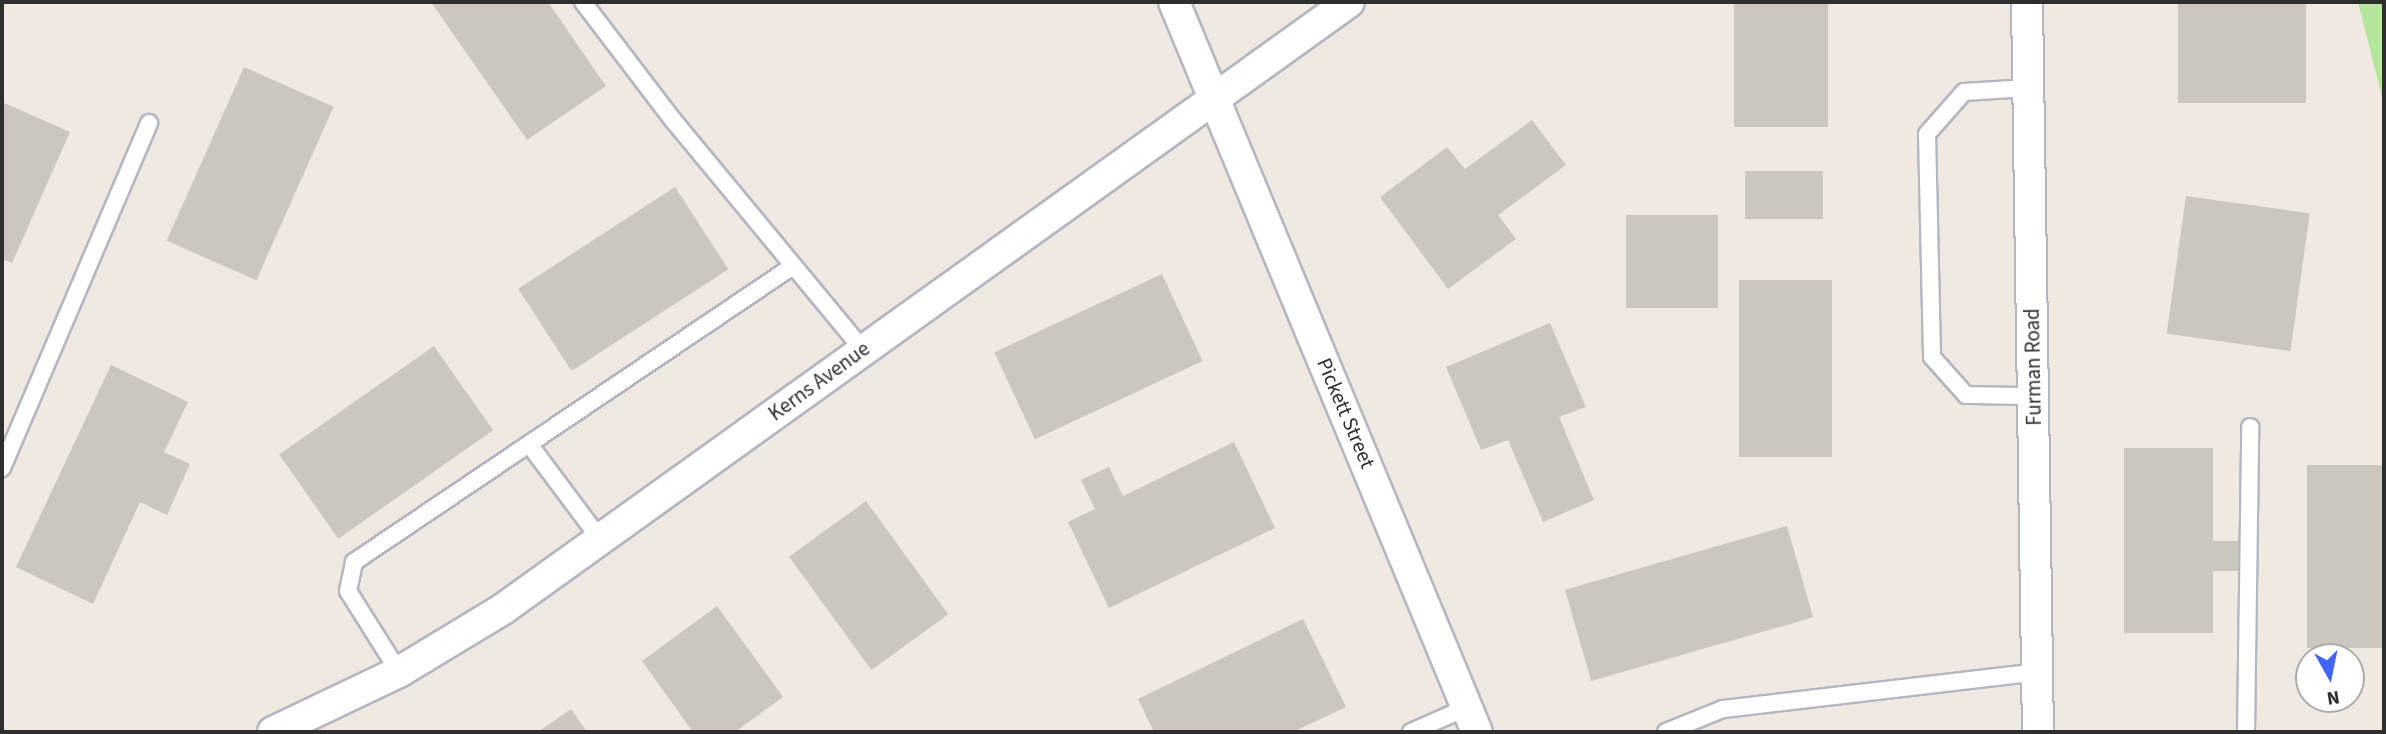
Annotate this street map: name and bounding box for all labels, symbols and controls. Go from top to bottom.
street label: Furman Road [2019,308,2047,426]
street label: Kerns Avenue [763,336,875,426]
street label: Pickett Street [1311,354,1381,472]
north arrow [2295,643,2365,713]
text: N [2325,683,2341,712]

